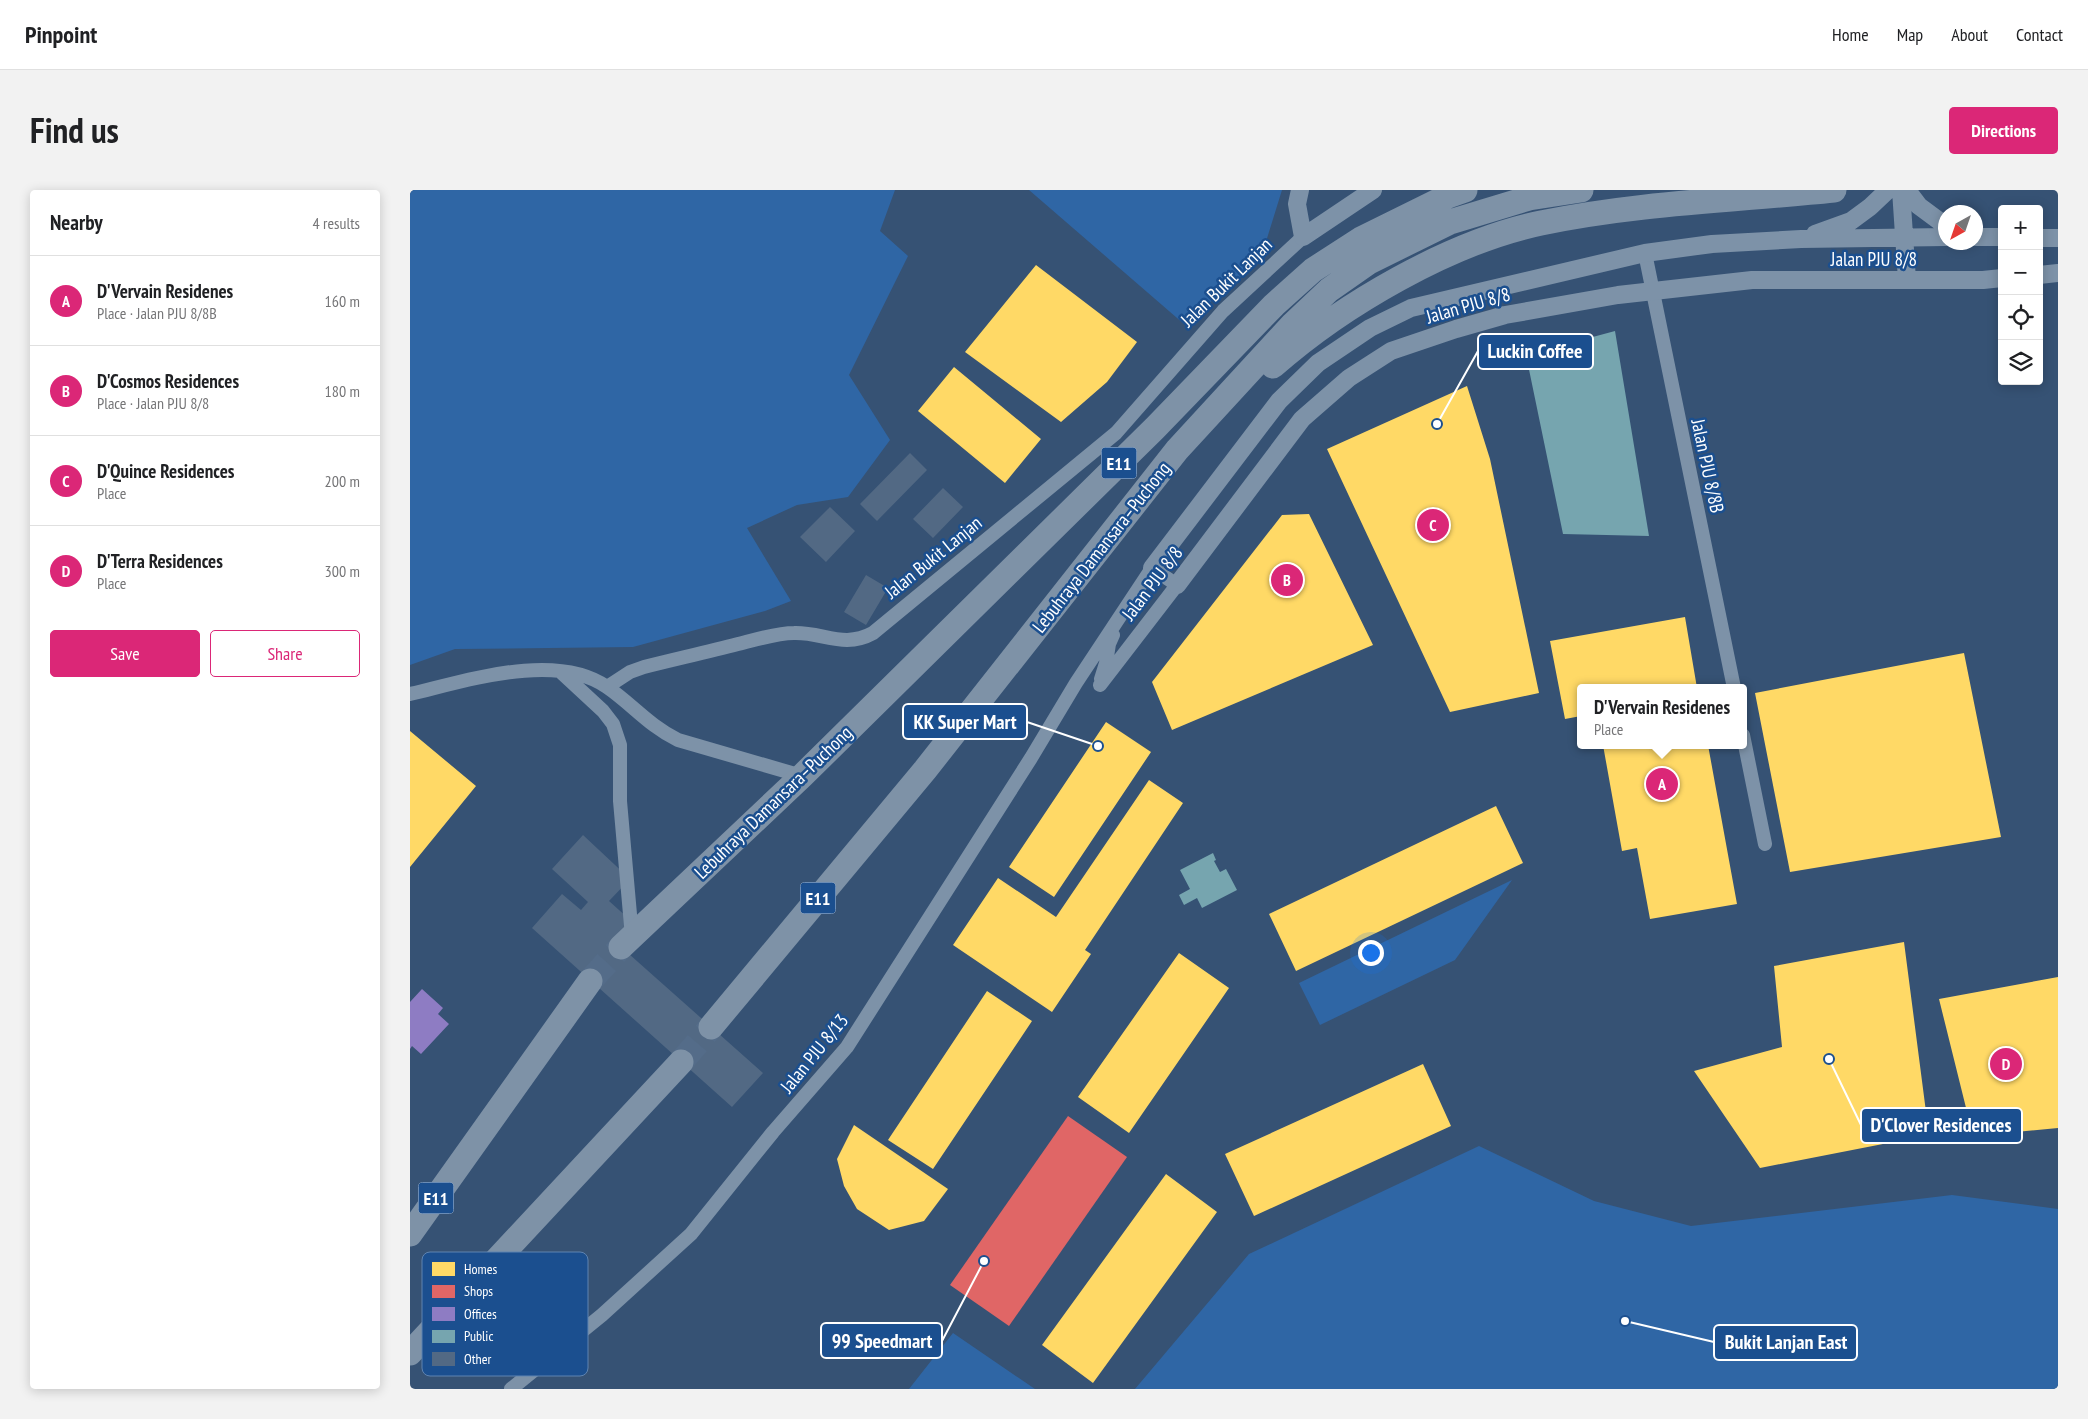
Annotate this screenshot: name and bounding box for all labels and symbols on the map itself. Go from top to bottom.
north arrow [1938,205,1983,250]
street label: Jalan Bukit Lanjan [1174,232,1277,332]
street label: Jalan PJU 8/8 [1830,247,1917,271]
street label: Jalan PJU 8/8 [1422,282,1513,329]
callout: Luckin Coffee [1478,334,1593,369]
text: Luckin Coffee [1487,338,1583,364]
street label: Jalan PJU 8/8B [1686,416,1730,515]
road number: E11 [1102,448,1136,478]
street label: Lebuhraya Damansara–Puchong [1027,457,1175,637]
pin: C [1417,506,1449,544]
street label: Jalan Bukit Lanjan [879,511,986,604]
street label: Jalan PJU 8/8 [1116,541,1188,626]
pin: B [1271,561,1303,599]
callout: KK Super Mart [903,704,1027,739]
text: KK Super Mart [913,709,1017,735]
street label: Lebuhraya Damansara–Puchong [689,720,857,884]
pin: A [1646,765,1678,803]
road number: E11 [800,882,836,914]
your location [1358,940,1384,966]
street label: Jalan PJU 8/13 [774,1009,853,1098]
pin: D [1990,1045,2022,1083]
callout: D'Clover Residences [1861,1108,2022,1143]
text: D'Clover Residences [1871,1112,2011,1138]
road number: E11 [418,1182,454,1214]
legend [422,1252,588,1376]
text: Homes [464,1260,497,1278]
text: Shops [464,1282,493,1300]
text: Offices [464,1305,497,1323]
callout: 99 Speedmart [821,1323,942,1358]
callout: Bukit Lanjan East [1714,1325,1857,1360]
text: Public [464,1327,493,1345]
text: 99 Speedmart [832,1328,933,1354]
text: Bukit Lanjan East [1725,1329,1847,1355]
text: Other [464,1350,491,1368]

